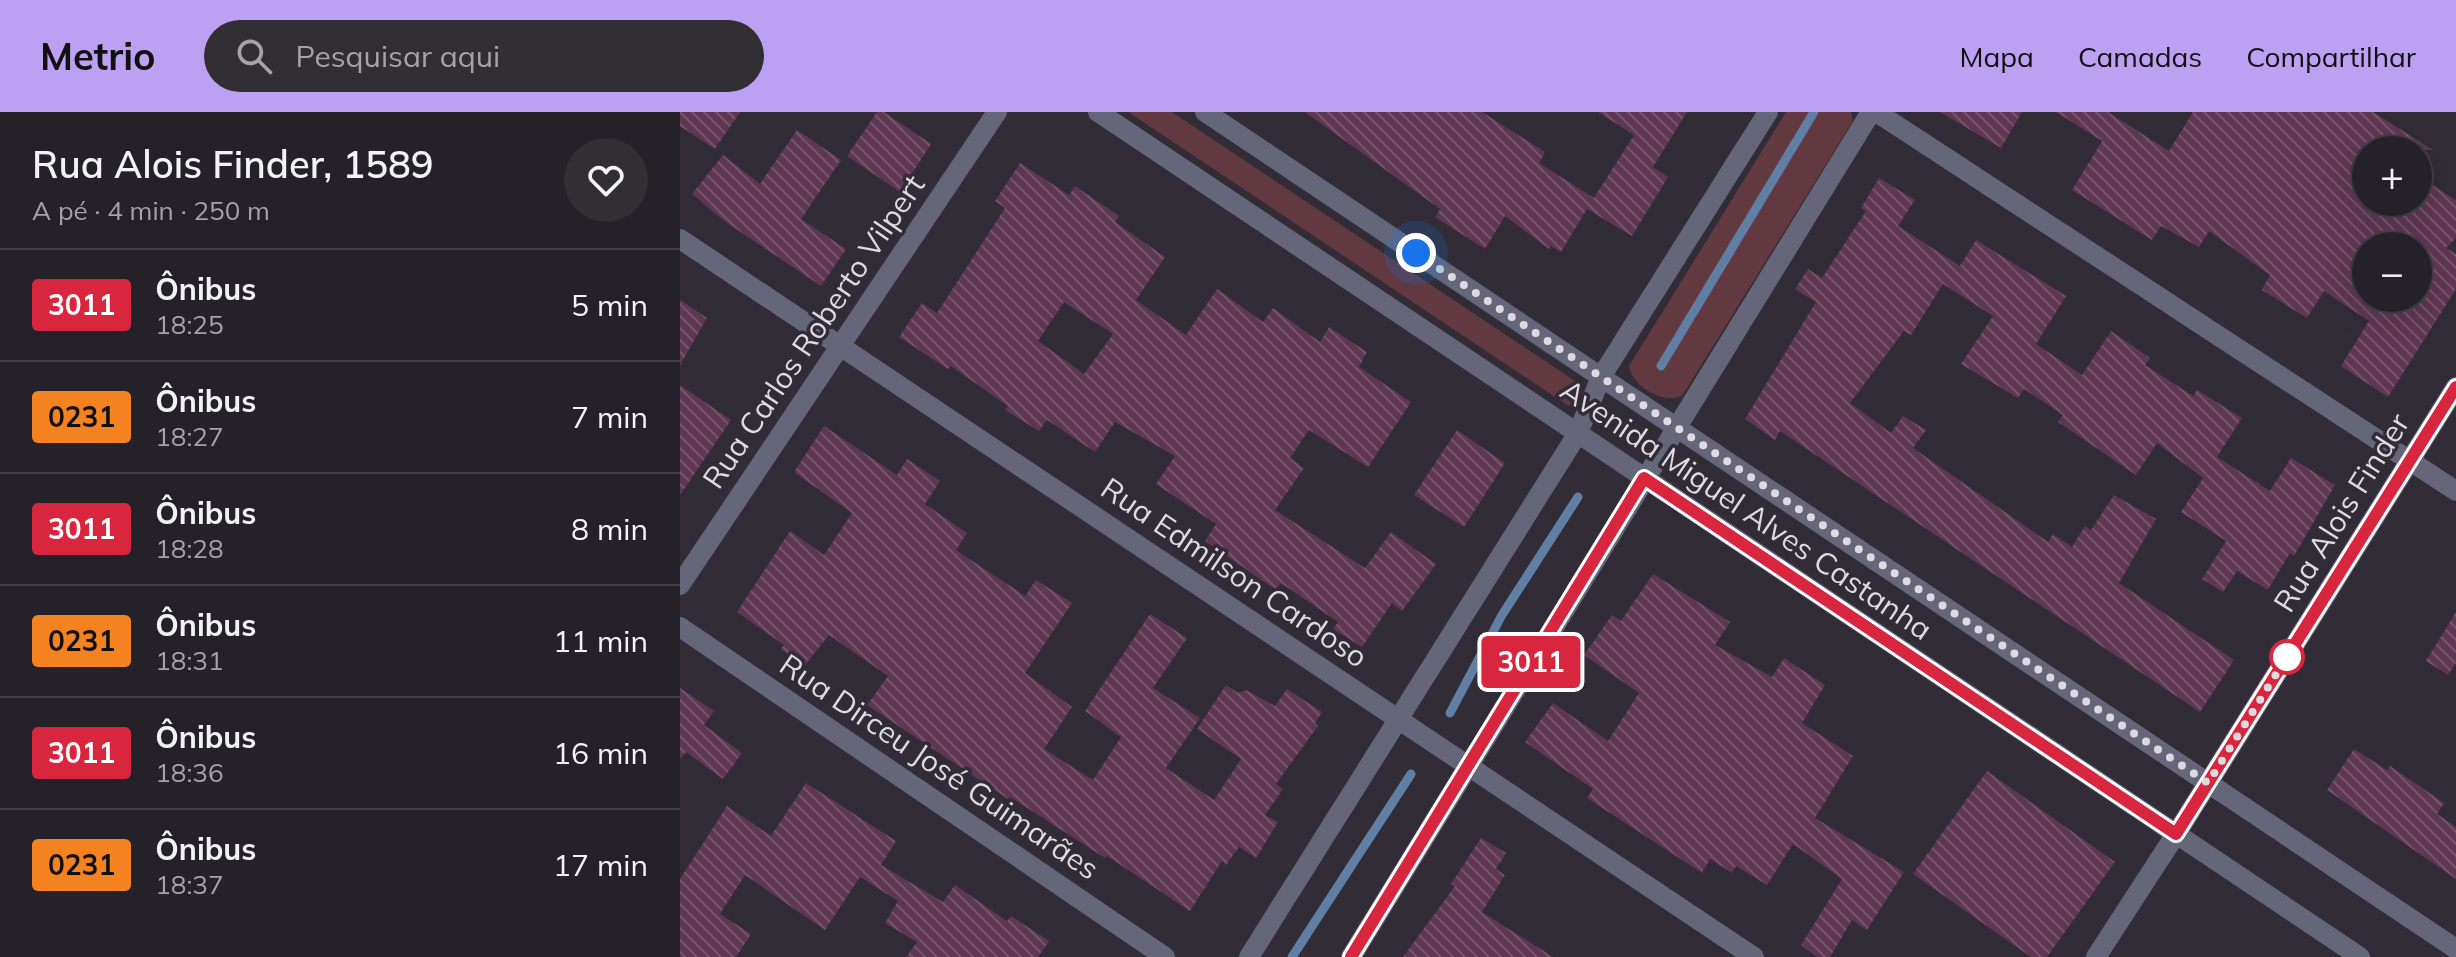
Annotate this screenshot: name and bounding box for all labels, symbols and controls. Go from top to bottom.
search box [204,20,764,92]
text: Metrio [40,32,156,80]
icon: search [232,34,276,78]
text: Pesquisar aqui [296,37,500,75]
text: Mapa [1959,39,2034,74]
text: Camadas [2078,39,2202,74]
text: Compartilhar [2246,39,2416,74]
map controls [2352,136,2432,312]
button: + [2352,136,2432,216]
button: heart [564,138,648,222]
text: Rua Alois Finder, 1589 [32,140,434,188]
street label: Rua Carlos Roberto Vilpert [694,167,932,496]
text: A pé · 4 min · 250 m [32,194,270,227]
button: − [2352,232,2432,312]
your location [1396,233,1436,273]
text: Ônibus [155,270,256,308]
text: 5 min [571,286,648,324]
text: 3011 [48,287,115,322]
text: 18:25 [155,308,224,341]
street label: Avenida Miguel Alves Castanha [1554,370,1939,648]
text: Ônibus [155,382,256,420]
text: 7 min [571,398,648,436]
text: 0231 [48,399,115,434]
street label: Rua Alois Finder [2265,406,2417,619]
text: 18:27 [155,420,224,453]
street label: Rua Edmilson Cardoso [1094,469,1375,676]
text: Ônibus [155,494,256,532]
text: 8 min [571,510,648,548]
text: 3011 [48,511,115,546]
text: 18:28 [155,532,224,565]
text: Ônibus [155,606,256,644]
text: 11 min [553,622,648,660]
text: 0231 [48,623,115,658]
line badge: 3011 [1475,636,1587,688]
unlabelled marker [2270,640,2304,674]
text: 18:31 [155,644,224,677]
text: 3011 [1497,644,1565,679]
street label: Rua Dirceu José Guimarães [773,645,1106,887]
text: Ônibus [155,718,256,756]
text: 16 min [553,734,648,772]
text: 3011 [48,735,115,770]
text: 18:36 [155,756,224,789]
text: Ônibus [155,830,256,868]
text: 17 min [553,846,648,884]
text: 0231 [48,847,115,882]
text: 18:37 [155,868,224,901]

